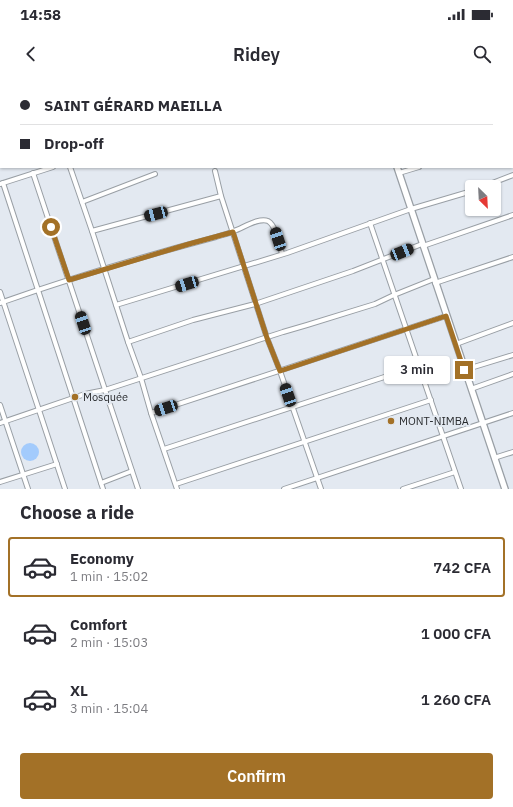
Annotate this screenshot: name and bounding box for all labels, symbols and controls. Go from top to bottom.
text: 14:58 [20,5,61,24]
icon: back [20,43,42,65]
text: Ridey [233,43,280,66]
icon: search [471,43,493,65]
text: SAINT GÉRARD MAEILLA [44,96,222,115]
text: Drop-off [44,134,104,153]
north arrow [465,180,501,216]
map controls [465,180,501,216]
car [143,205,169,223]
route start [42,218,60,236]
car [269,226,287,252]
car [389,242,415,262]
car [174,275,200,293]
car [74,310,92,336]
callout: 3 min [384,356,450,384]
text: 3 min [400,361,434,378]
route end [455,361,473,379]
car [278,382,298,408]
place label: Mosquée [83,390,128,404]
marker: Mosquée [70,392,80,402]
car [153,399,179,417]
place label: MONT-NIMBA [399,414,469,428]
marker: MONT-NIMBA [386,416,396,426]
text: Choose a ride [20,501,134,524]
icon: car [22,549,58,585]
text: Economy [70,549,134,568]
text: 742 CFA [433,558,491,577]
text: 1 min · 15:02 [70,568,148,585]
icon: car [22,615,58,651]
text: Comfort [70,615,127,634]
text: 1 000 CFA [421,624,491,643]
text: 2 min · 15:03 [70,634,148,651]
icon: car [22,681,58,717]
text: XL [70,681,88,700]
text: 1 260 CFA [421,690,491,709]
text: 3 min · 15:04 [70,700,148,717]
button: Confirm [20,753,493,799]

